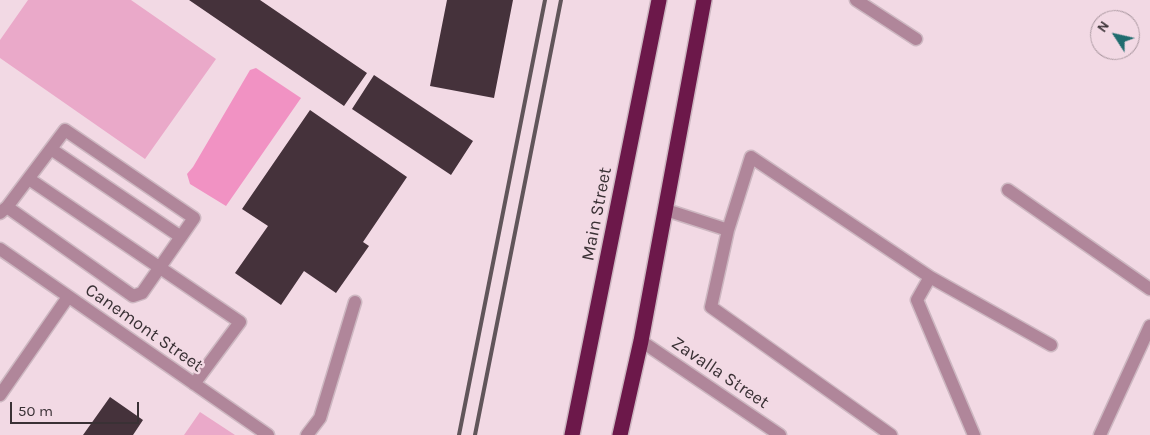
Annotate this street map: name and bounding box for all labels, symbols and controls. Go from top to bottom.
north arrow [1090,10,1140,60]
text: N [1093,18,1113,36]
street label: Main Street [577,165,617,263]
street label: Canemont Street [81,279,207,377]
street label: Zavalla Street [667,332,773,414]
scale bar [12,392,141,424]
text: 50 m [18,402,53,420]

